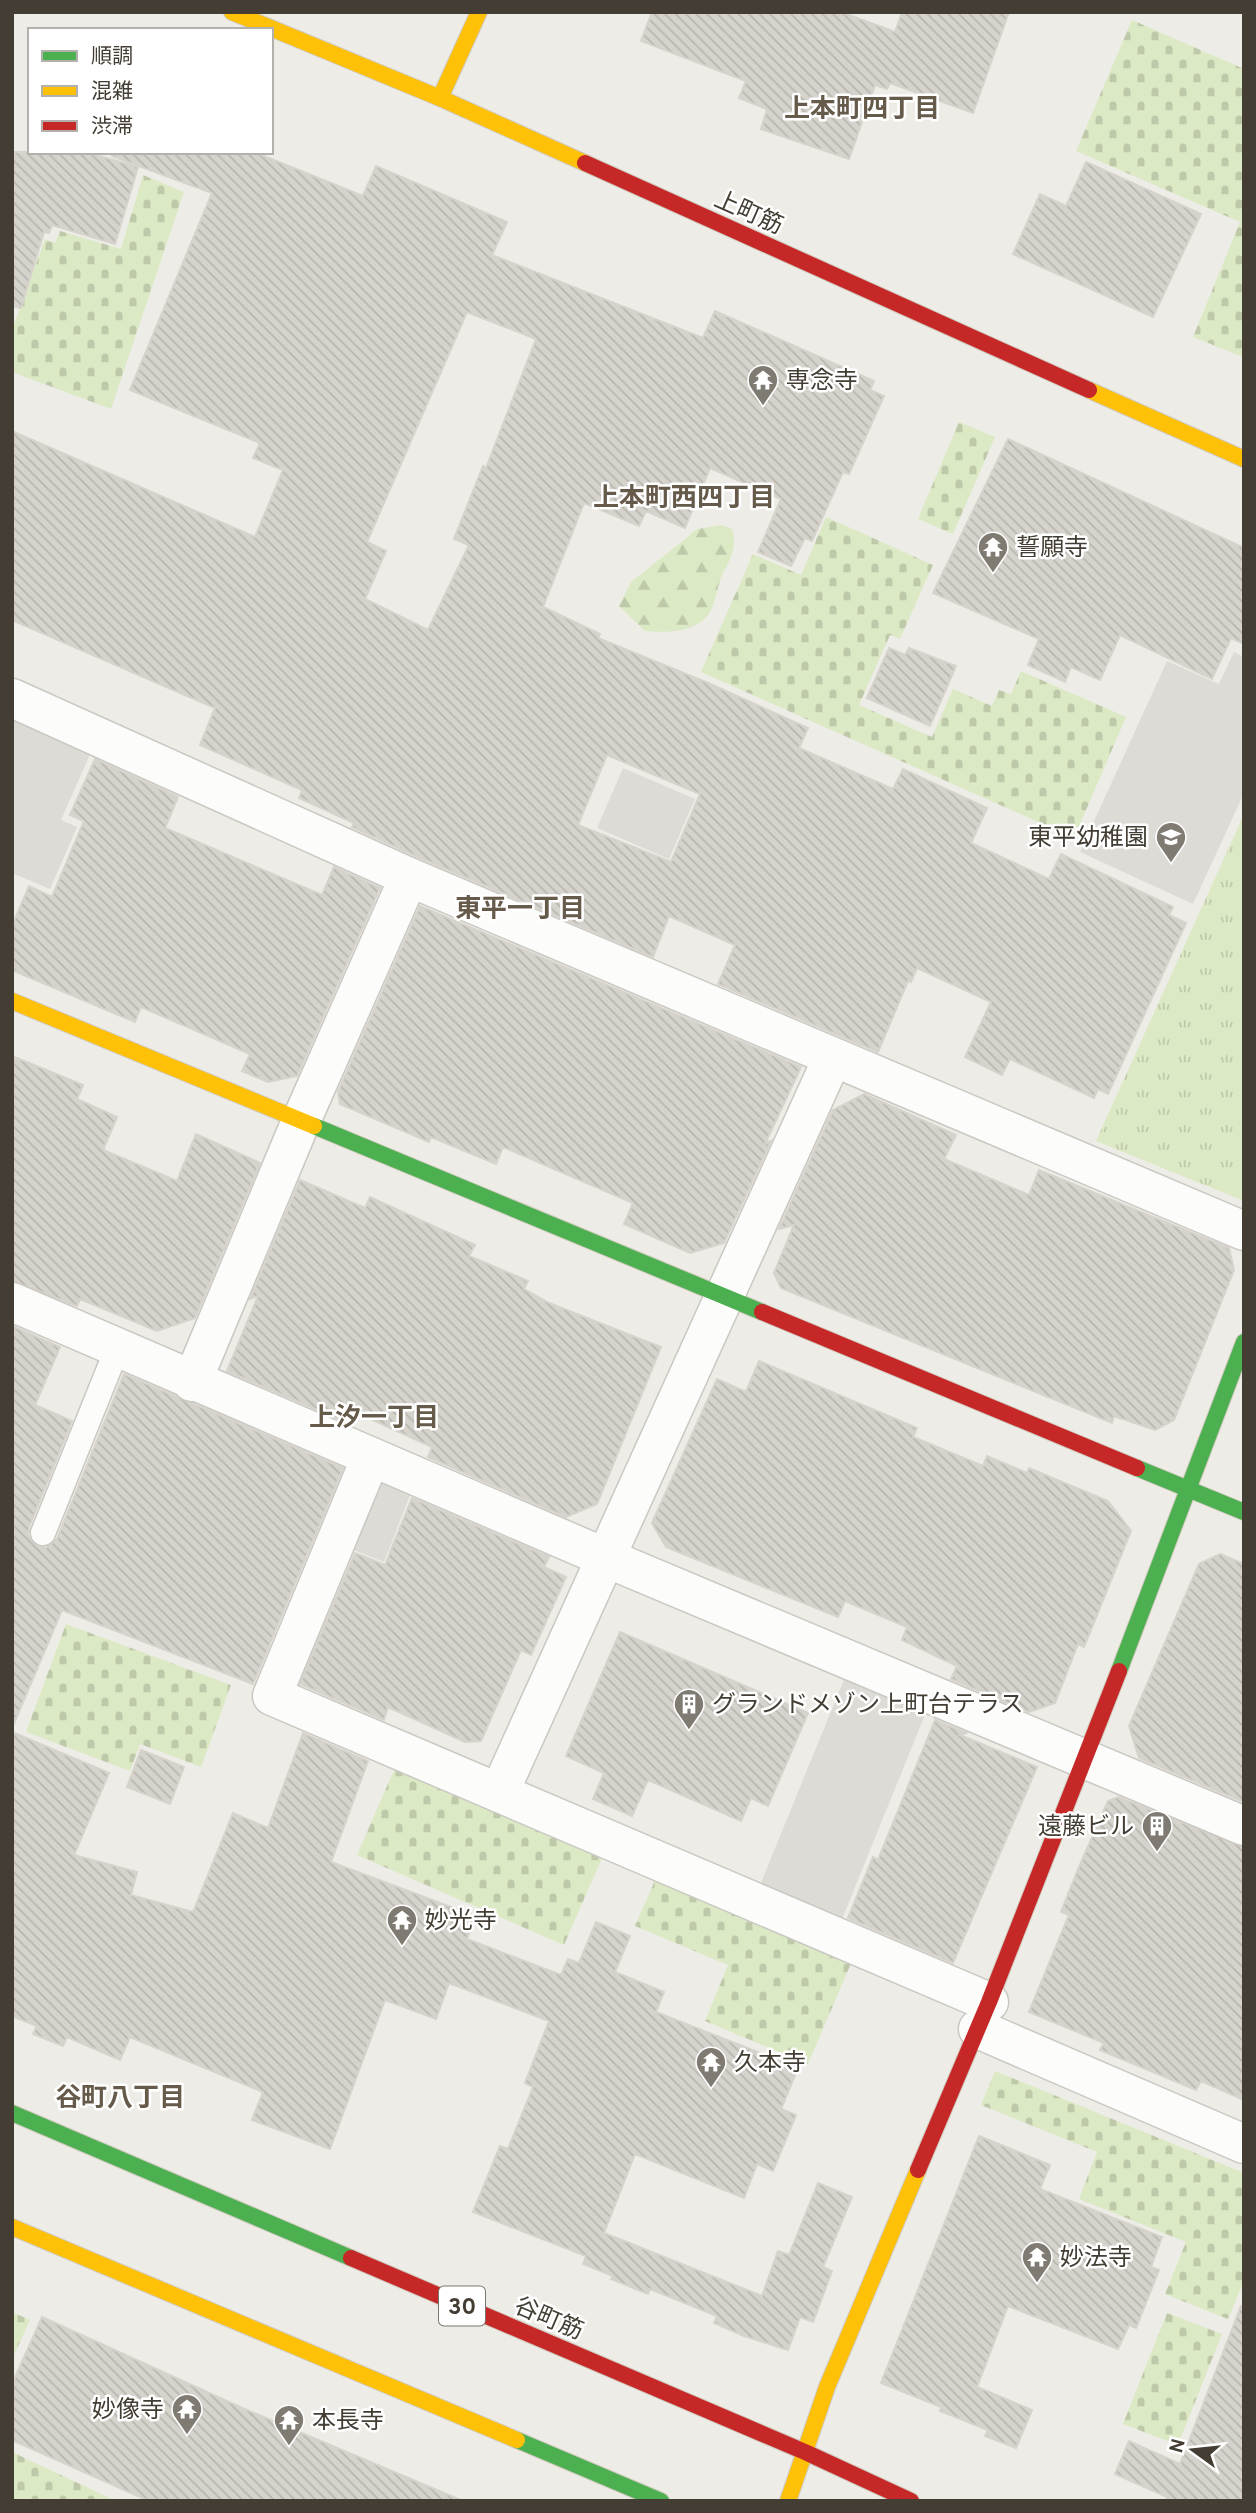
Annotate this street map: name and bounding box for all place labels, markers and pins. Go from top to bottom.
temple icon: 専念寺 [746,363,780,407]
place label: 専念寺 [786,367,858,397]
temple icon: 誓願寺 [976,530,1010,574]
place label: 誓願寺 [1016,534,1088,564]
school or university icon: 東平幼稚園 [1154,820,1188,864]
place label: 東平幼稚園 [1028,824,1148,854]
building icon: グランドメゾン上町台テラス [672,1687,706,1731]
place label: グランドメゾン上町台テラス [712,1691,1024,1721]
building icon: 遠藤ビル [1140,1809,1174,1853]
place label: 遠藤ビル [1038,1813,1134,1843]
temple icon: 妙光寺 [385,1903,419,1947]
place label: 妙光寺 [425,1907,497,1937]
temple icon: 久本寺 [694,2045,728,2089]
place label: 久本寺 [734,2049,806,2079]
temple icon: 妙法寺 [1020,2240,1054,2284]
place label: 妙法寺 [1060,2244,1132,2274]
temple icon: 妙像寺 [170,2392,204,2436]
place label: 妙像寺 [92,2396,164,2426]
temple icon: 本長寺 [272,2403,306,2447]
place label: 本長寺 [312,2407,384,2437]

